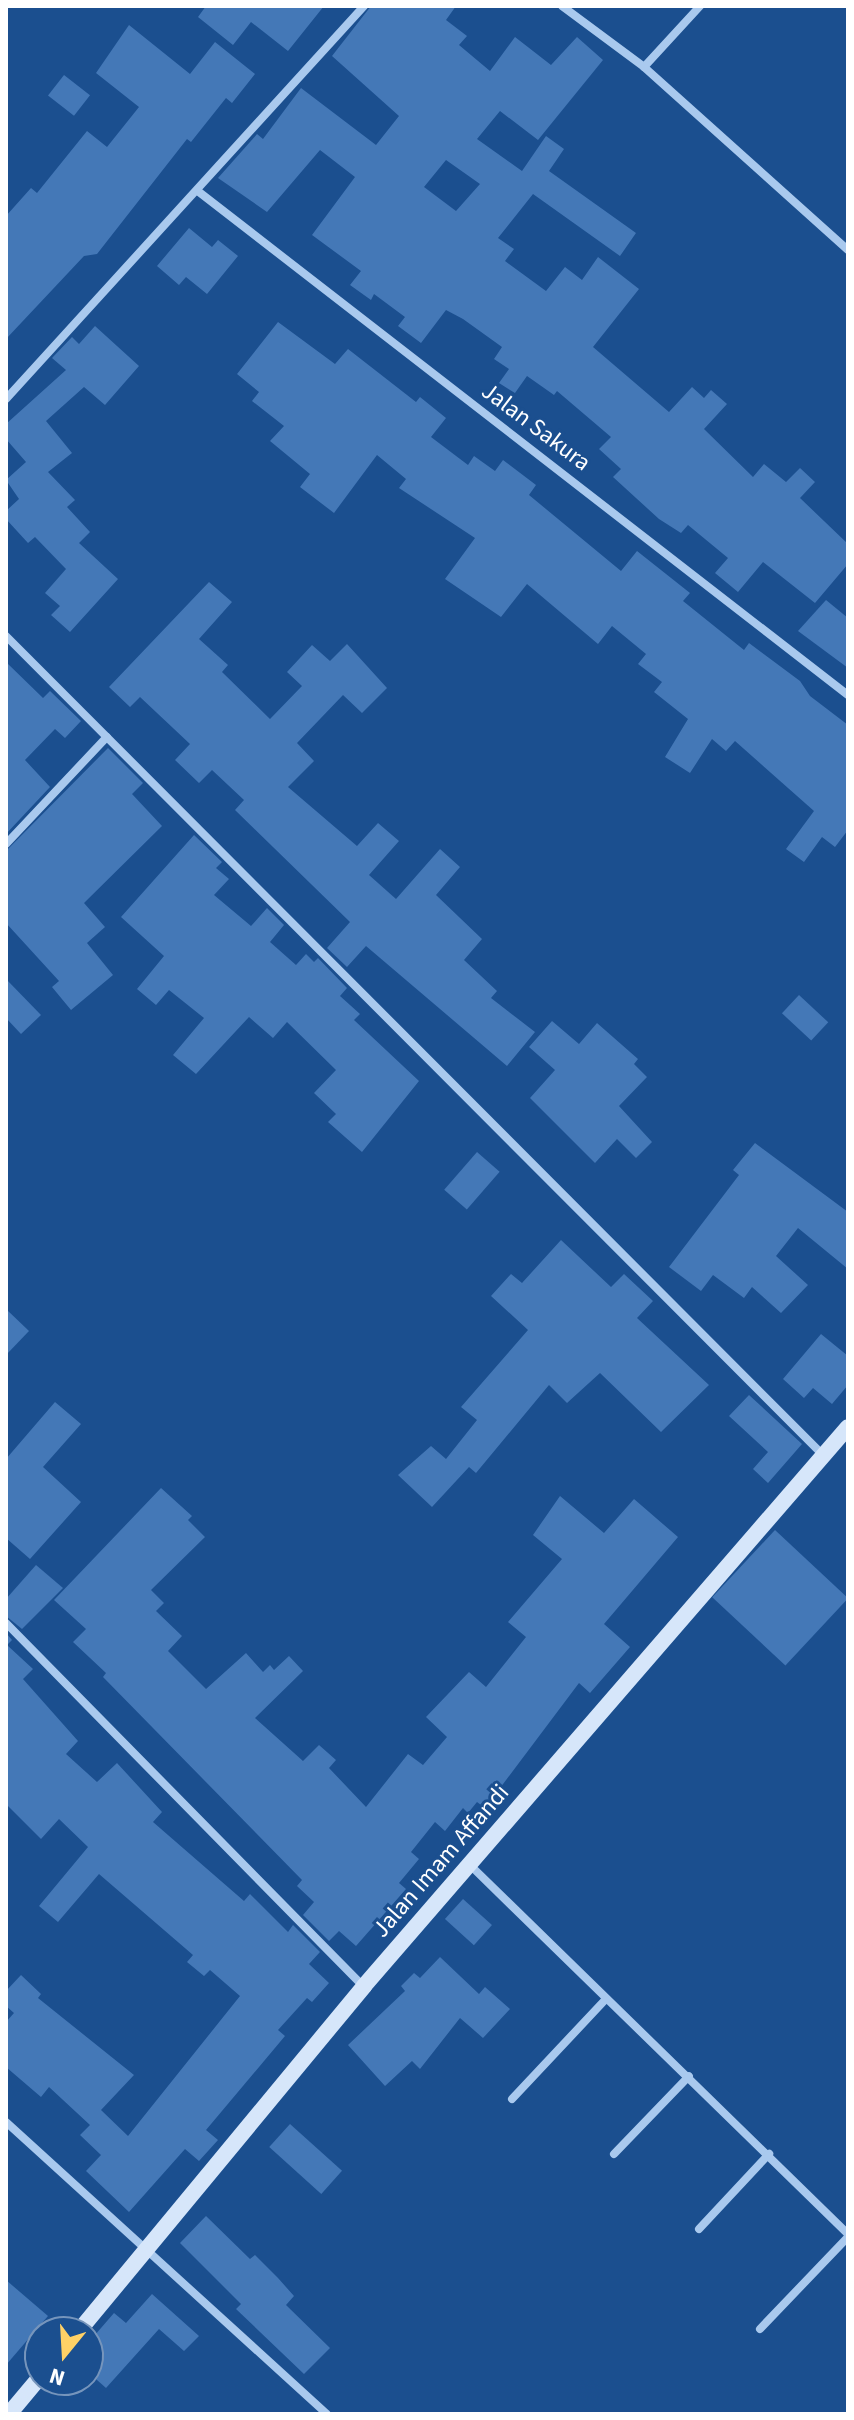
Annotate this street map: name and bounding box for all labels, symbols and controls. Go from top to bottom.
street label: Jalan Sakura [476,377,596,477]
street label: Jalan Imam Affandi [367,1779,515,1943]
north arrow [24,2316,104,2396]
text: N [45,2359,69,2394]

